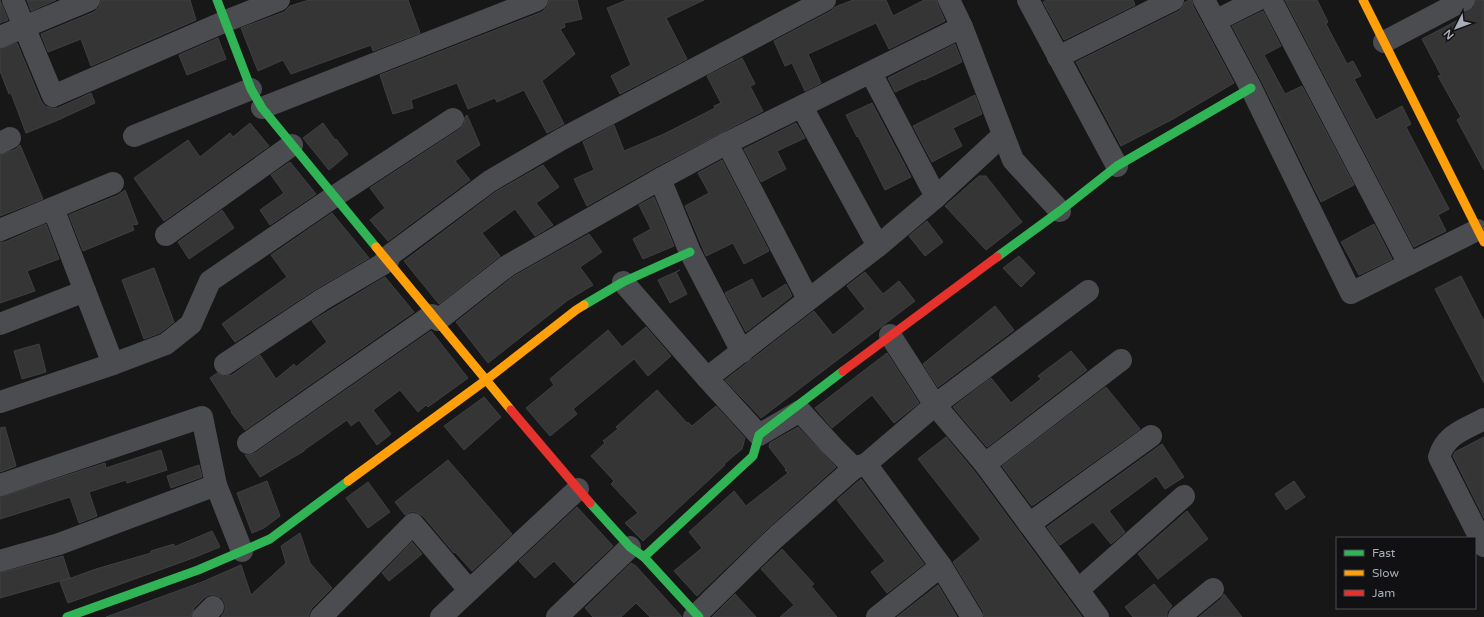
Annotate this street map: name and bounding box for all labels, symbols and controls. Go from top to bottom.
north arrow [1436,8,1476,48]
text: N [1441,27,1457,42]
legend [1336,537,1476,609]
text: Fast [1372,546,1396,560]
text: Slow [1372,566,1399,580]
text: Jam [1372,586,1395,600]

